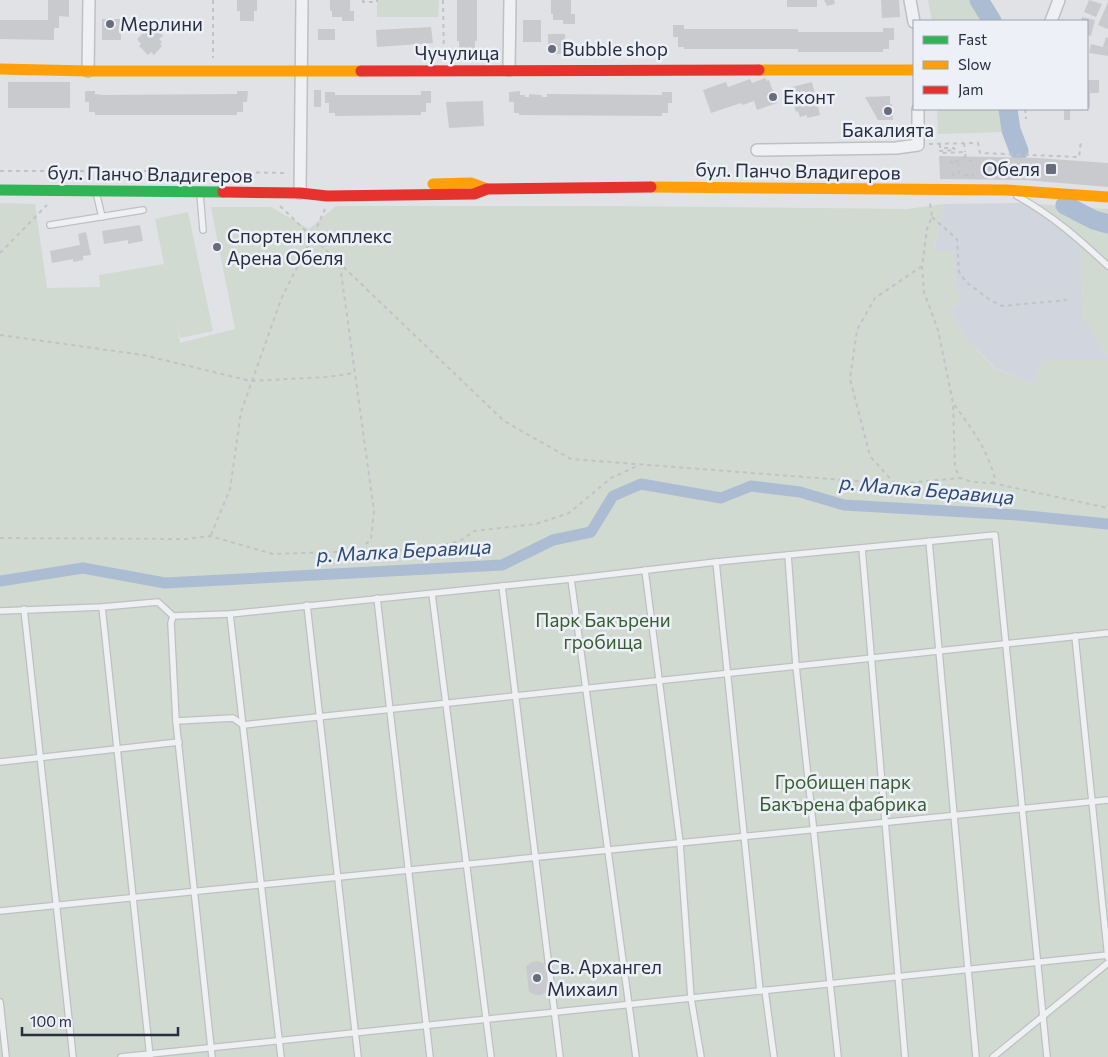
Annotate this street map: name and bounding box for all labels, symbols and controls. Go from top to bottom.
place label: Мерлини [120,12,203,35]
marker: Мерлини [104,18,116,30]
legend [913,20,1088,110]
text: Fast [958,30,987,48]
place label: Bubble shop [562,37,668,60]
street label: Чучулица [415,41,499,64]
marker: Bubble shop [546,43,558,55]
text: Slow [958,55,991,73]
text: Jam [958,80,983,98]
place label: Еконт [783,85,835,108]
marker: Еконт [767,91,779,103]
marker: Бакалията [882,105,894,117]
place label: Бакалията [842,118,934,141]
street label: бул. Панчо Владигеров [695,157,901,184]
place label: Обеля [982,157,1040,180]
street label: бул. Панчо Владигеров [47,160,253,187]
marker: Обеля [1044,162,1058,176]
place label: Спортен комплекс Арена Обеля [227,224,392,269]
marker: Спортен комплекс Арена Обеля [211,241,223,253]
water label: р. Малка Беравица [838,469,1015,509]
water label: р. Малка Беравица [315,533,492,567]
park label: Парк Бакърени гробища [535,608,671,653]
park label: Гробищен парк Бакърена фабрика [759,770,927,815]
place label: Св. Архангел Михаил [547,955,662,1000]
marker: Св. Архангел Михаил [531,972,543,984]
scale bar [22,1004,179,1036]
text: 100 m [30,1012,72,1030]

